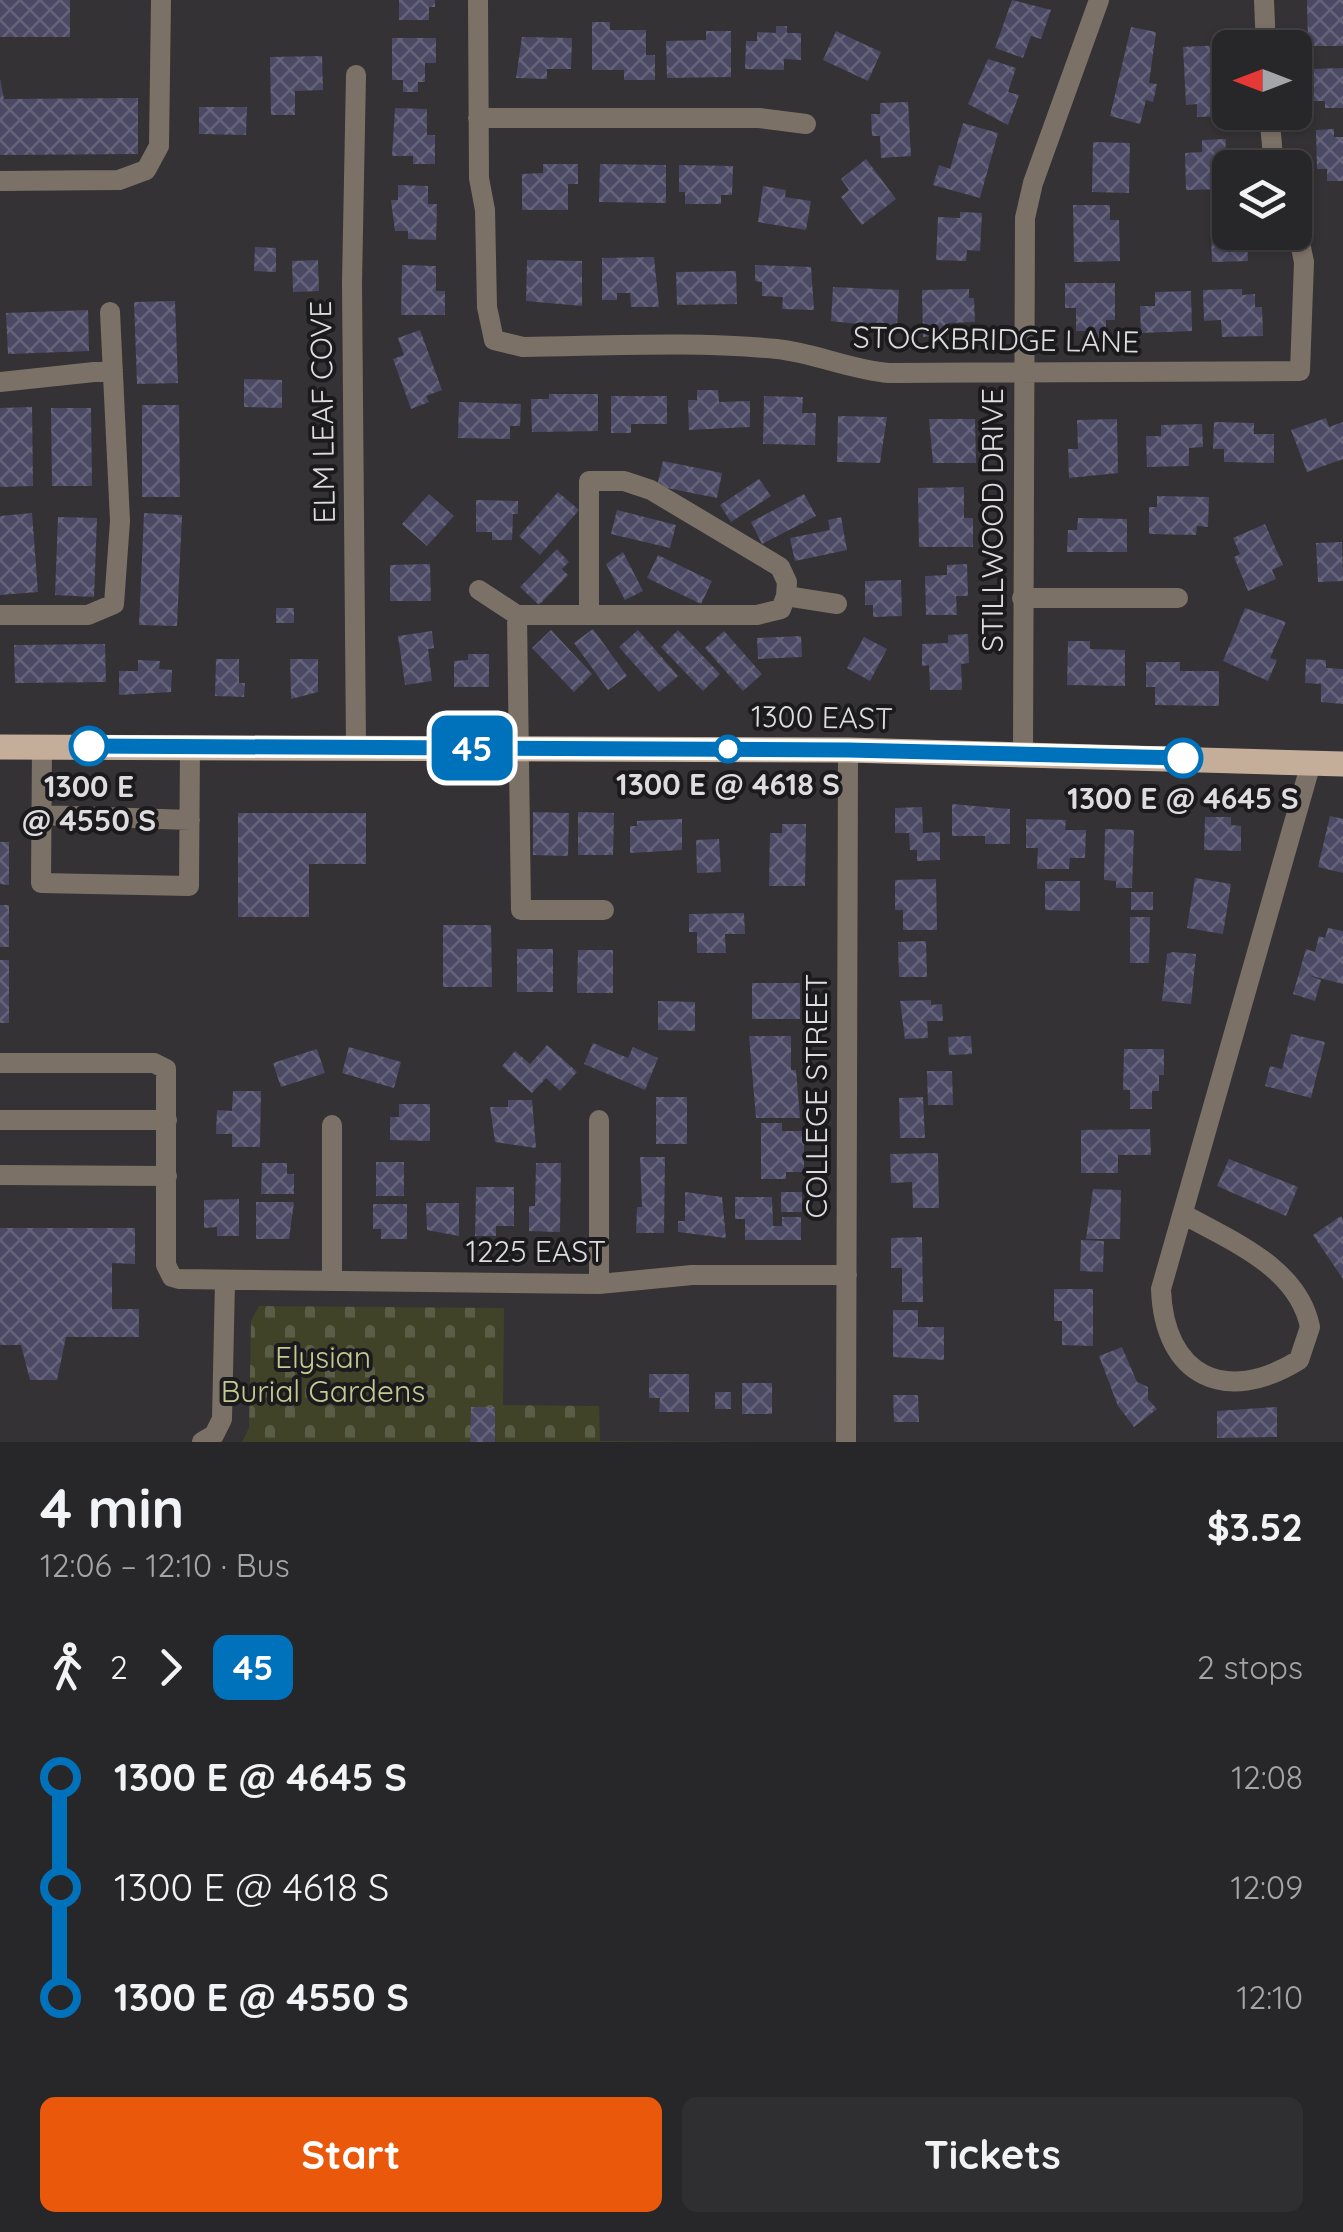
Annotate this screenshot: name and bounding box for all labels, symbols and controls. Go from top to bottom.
north arrow [1212,30,1312,130]
map controls [1212,30,1312,250]
button: layers [1212,150,1312,250]
street label: ELM LEAF COVE [301,300,343,524]
street label: STOCKBRIDGE LANE [853,318,1139,360]
street label: STILLWOOD DRIVE [973,388,1011,652]
street label: 1300 EAST [751,697,893,737]
line badge: 45 [427,716,517,780]
text: 45 [452,726,492,770]
marker: 1300 E @ 4550 S [70,727,108,765]
marker: 1300 E @ 4618 S [715,736,741,762]
marker: 1300 E @ 4645 S [1164,739,1202,777]
place label: 1300 E @ 4618 S [616,765,840,803]
place label: 1300 E @ 4550 S [22,767,156,839]
place label: 1300 E @ 4645 S [1067,779,1299,817]
street label: COLLEGE STREET [797,974,835,1218]
street label: 1225 EAST [466,1232,606,1270]
park label: Elysian Burial Gardens [221,1338,425,1410]
text: 4 min [40,1473,184,1542]
text: $3.52 [1207,1503,1303,1551]
text: 12:06 – 12:10 · Bus [40,1545,290,1585]
icon: walk [40,1640,95,1695]
icon: forward [143,1640,198,1695]
text: 45 [233,1645,273,1689]
text: 2 [110,1647,128,1687]
text: 2 stops [1197,1647,1303,1687]
text: 1300 E @ 4645 S [114,1753,407,1801]
text: 12:08 [1231,1757,1303,1797]
text: 1300 E @ 4618 S [114,1863,389,1911]
text: 12:09 [1231,1867,1303,1907]
text: 1300 E @ 4550 S [114,1973,409,2021]
text: 12:10 [1237,1977,1303,2017]
button: Start [40,2097,662,2212]
button: Tickets [682,2097,1303,2212]

